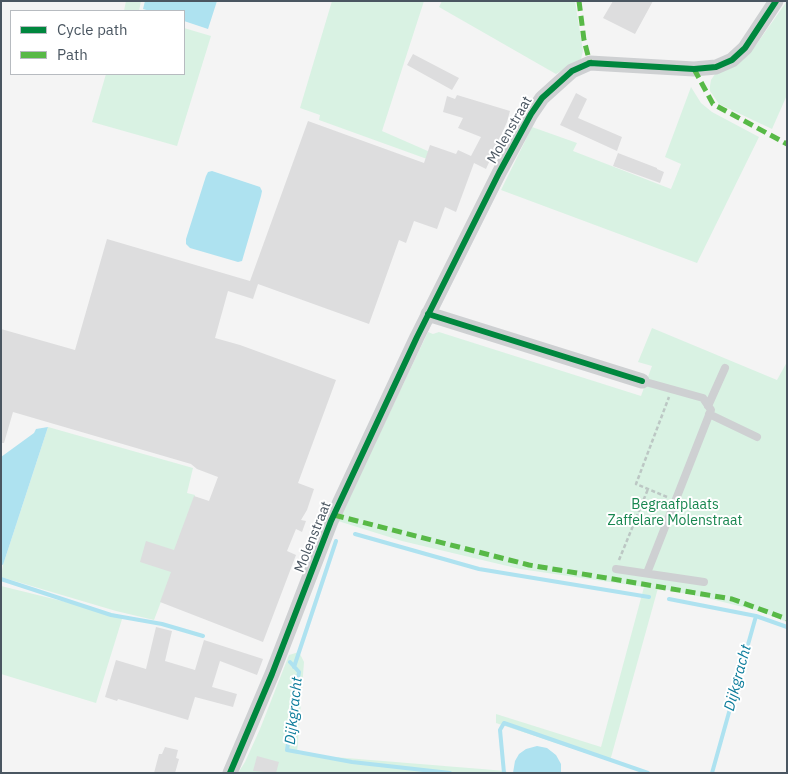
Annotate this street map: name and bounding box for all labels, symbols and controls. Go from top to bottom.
legend [10,10,185,75]
text: Cycle path [57,20,128,39]
text: Path [57,45,88,64]
street label: Molenstraat [484,93,536,167]
park label: Begraafplaats Zaffelare Molenstraat [608,497,742,530]
street label: Molenstraat [291,499,335,575]
water label: Dijkgracht [721,643,755,713]
water label: Dijkgracht [282,676,306,746]

